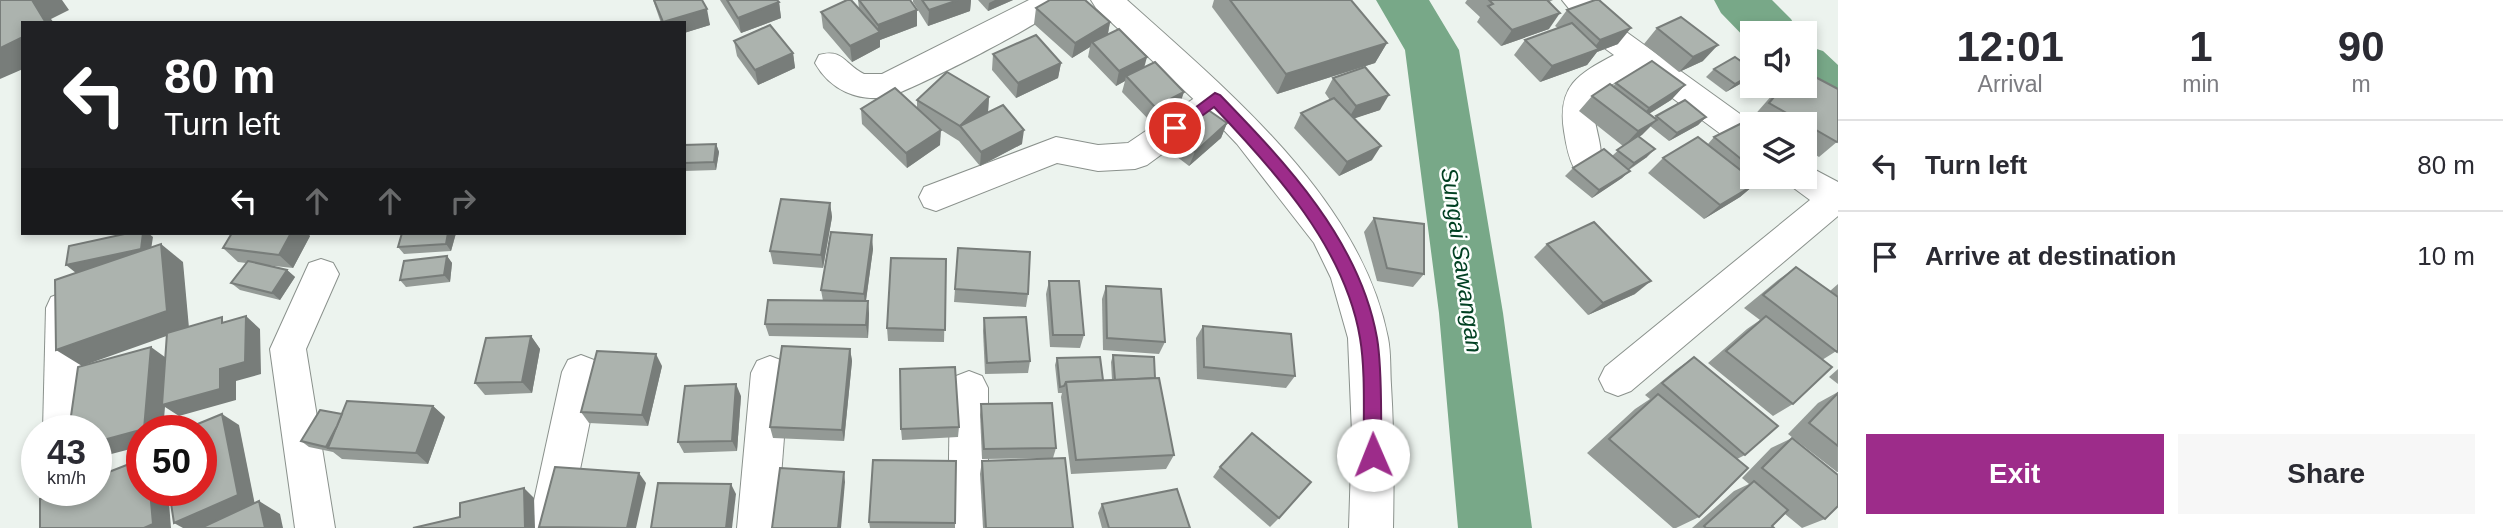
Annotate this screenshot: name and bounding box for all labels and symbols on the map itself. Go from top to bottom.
pin [1145,98,1205,158]
water label: Sungai Sawangan [1436,166,1488,354]
speed limit sign: 50 [126,415,217,506]
position arrow [1336,418,1410,492]

